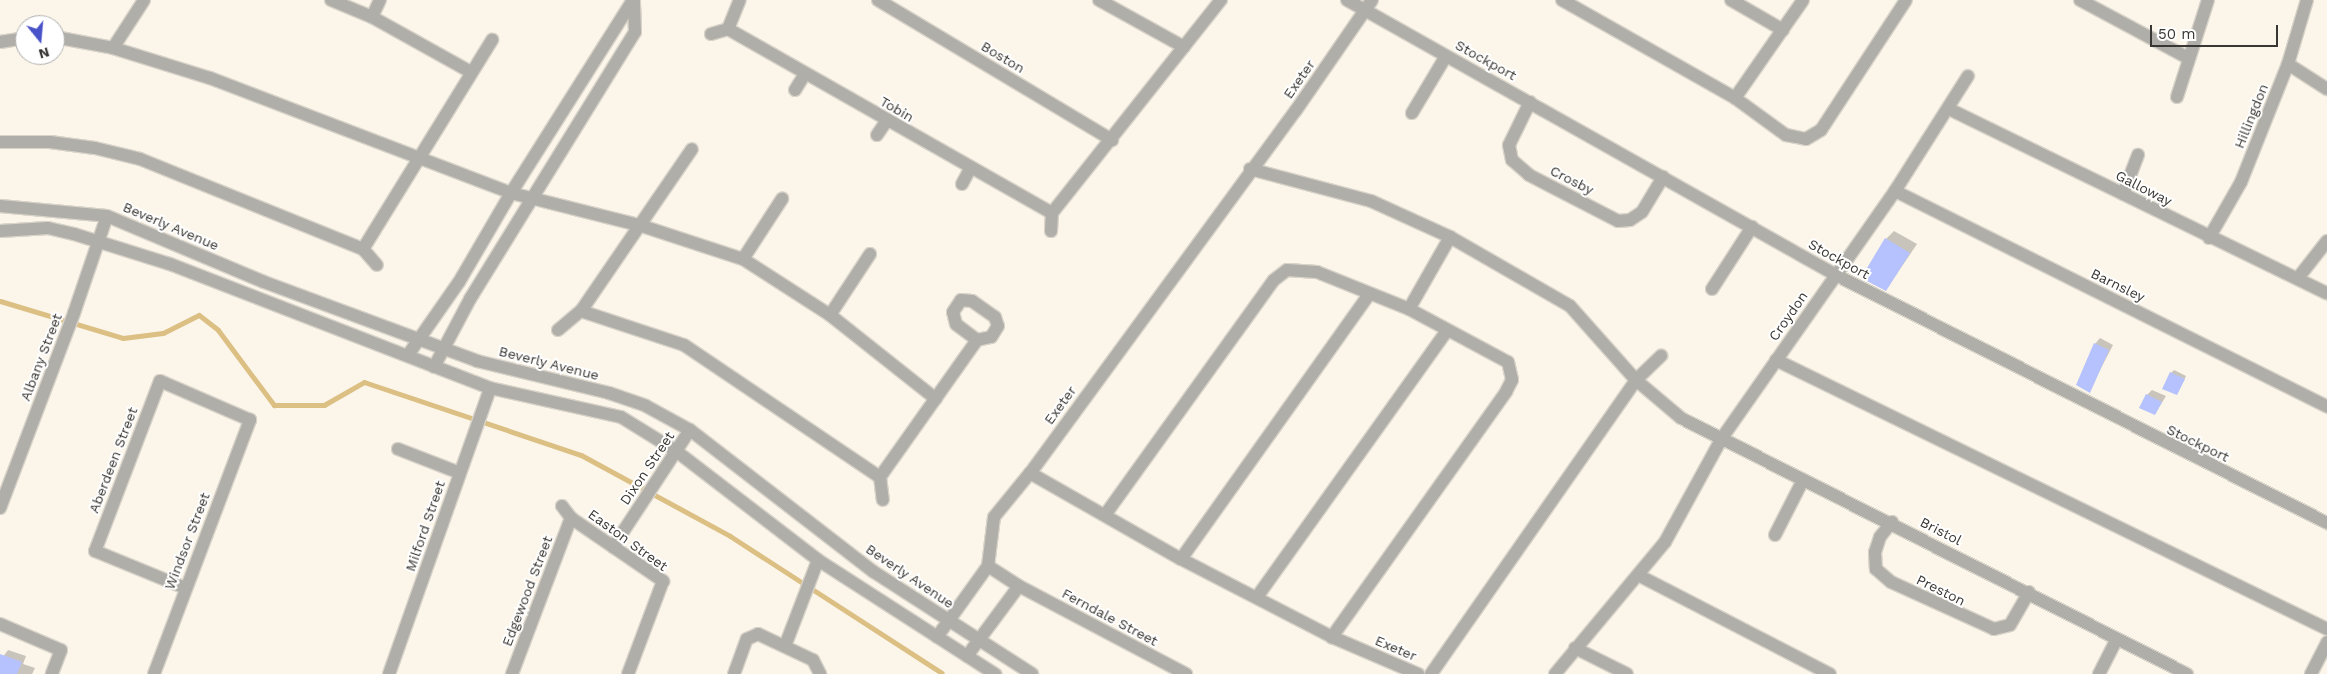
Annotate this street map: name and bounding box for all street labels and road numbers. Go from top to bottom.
street label: Stockport [1452,36,1520,84]
street label: Boston [978,37,1028,77]
street label: Exeter [1280,56,1318,102]
street label: Hillingdon [2230,81,2272,151]
street label: Tobin [877,93,917,125]
street label: Crosby [1547,162,1597,198]
street label: Galloway [2113,167,2175,209]
street label: Beverly Avenue [120,198,222,254]
street label: Stockport [1805,235,1873,283]
street label: Barnsley [2088,265,2148,305]
street label: Croydon [1765,288,1811,344]
street label: Albany Street [17,311,65,403]
street label: Beverly Avenue [497,342,601,384]
street label: Exeter [1040,382,1080,428]
street label: Aberdeen Street [85,405,141,515]
street label: Stockport [2164,421,2232,465]
street label: Dixon Street [616,428,678,508]
street label: Milford Street [402,478,448,574]
street label: Windsor Street [161,490,213,592]
street label: Easton Street [585,506,671,574]
street label: Bristol [1917,513,1965,549]
street label: Edgewood Street [498,533,556,649]
street label: Beverly Avenue [862,540,958,612]
street label: Preston [1914,571,1968,609]
street label: Ferndale Street [1059,585,1161,649]
street label: Exeter [1373,632,1419,664]

